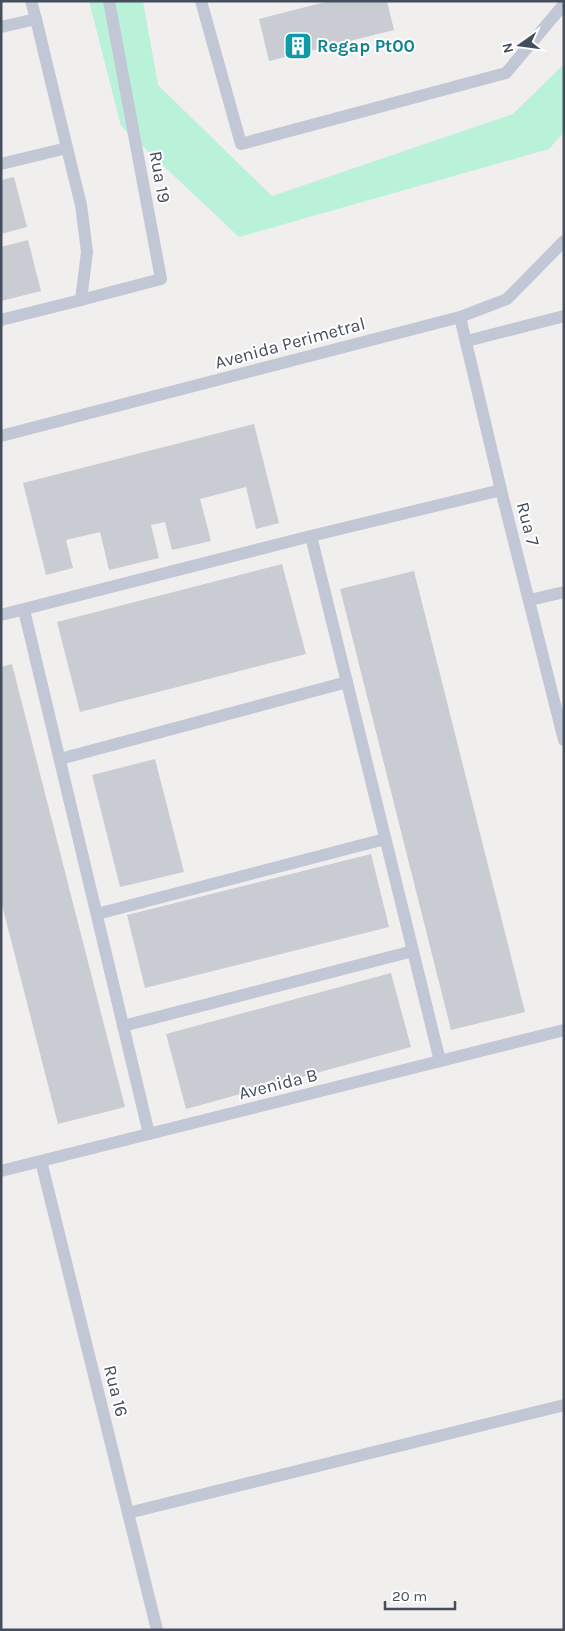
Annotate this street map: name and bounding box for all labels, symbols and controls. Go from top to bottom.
north arrow [495,20,545,70]
building icon: Regap Pt00 [283,31,313,61]
place label: Regap Pt00 [317,35,415,57]
text: N [498,41,517,55]
street label: Rua 19 [145,149,175,205]
street label: Avenida Perimetral [212,312,368,374]
street label: Rua 7 [512,500,545,549]
street label: Avenida B [236,1064,320,1104]
street label: Rua 16 [99,1363,133,1419]
scale bar [385,1578,455,1610]
text: 20 m [392,1587,427,1605]

